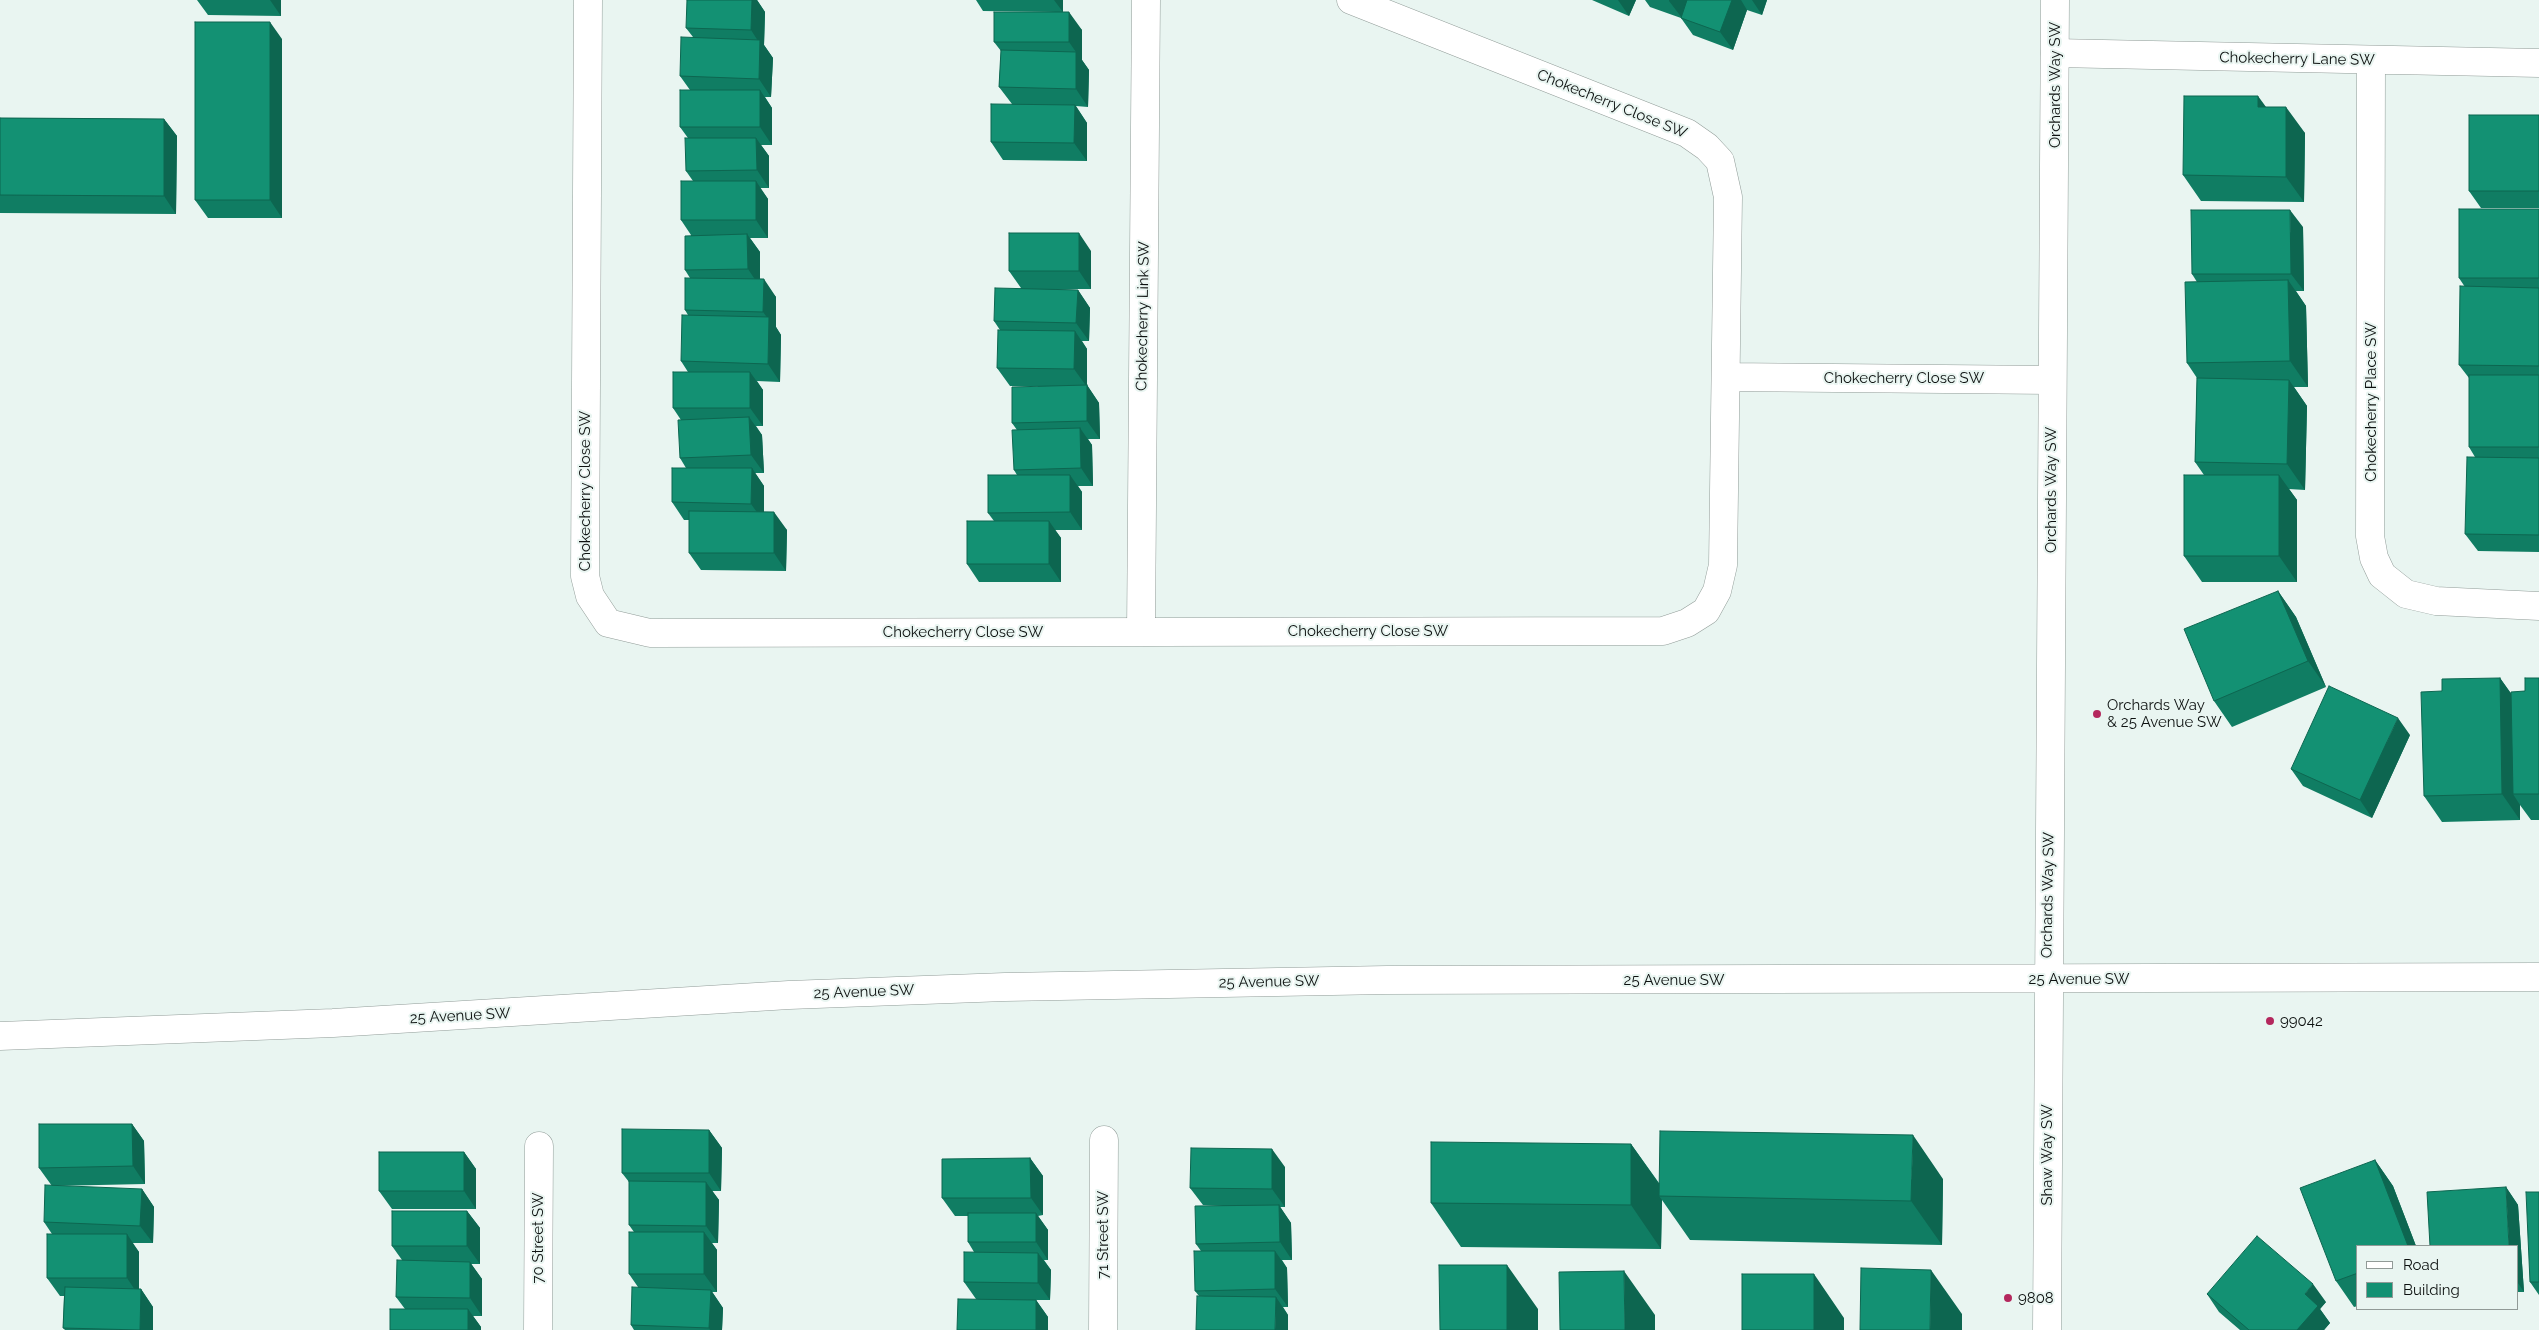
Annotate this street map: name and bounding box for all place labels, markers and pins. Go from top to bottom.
place label: Orchards Way & 25 Avenue SW [2107,696,2222,731]
marker: Orchards Way & 25 Avenue SW [2091,708,2103,720]
place label: 99042 [2280,1012,2323,1030]
marker: 99042 [2264,1015,2276,1027]
place label: 9808 [2018,1289,2054,1307]
marker: 9808 [2002,1292,2014,1304]

